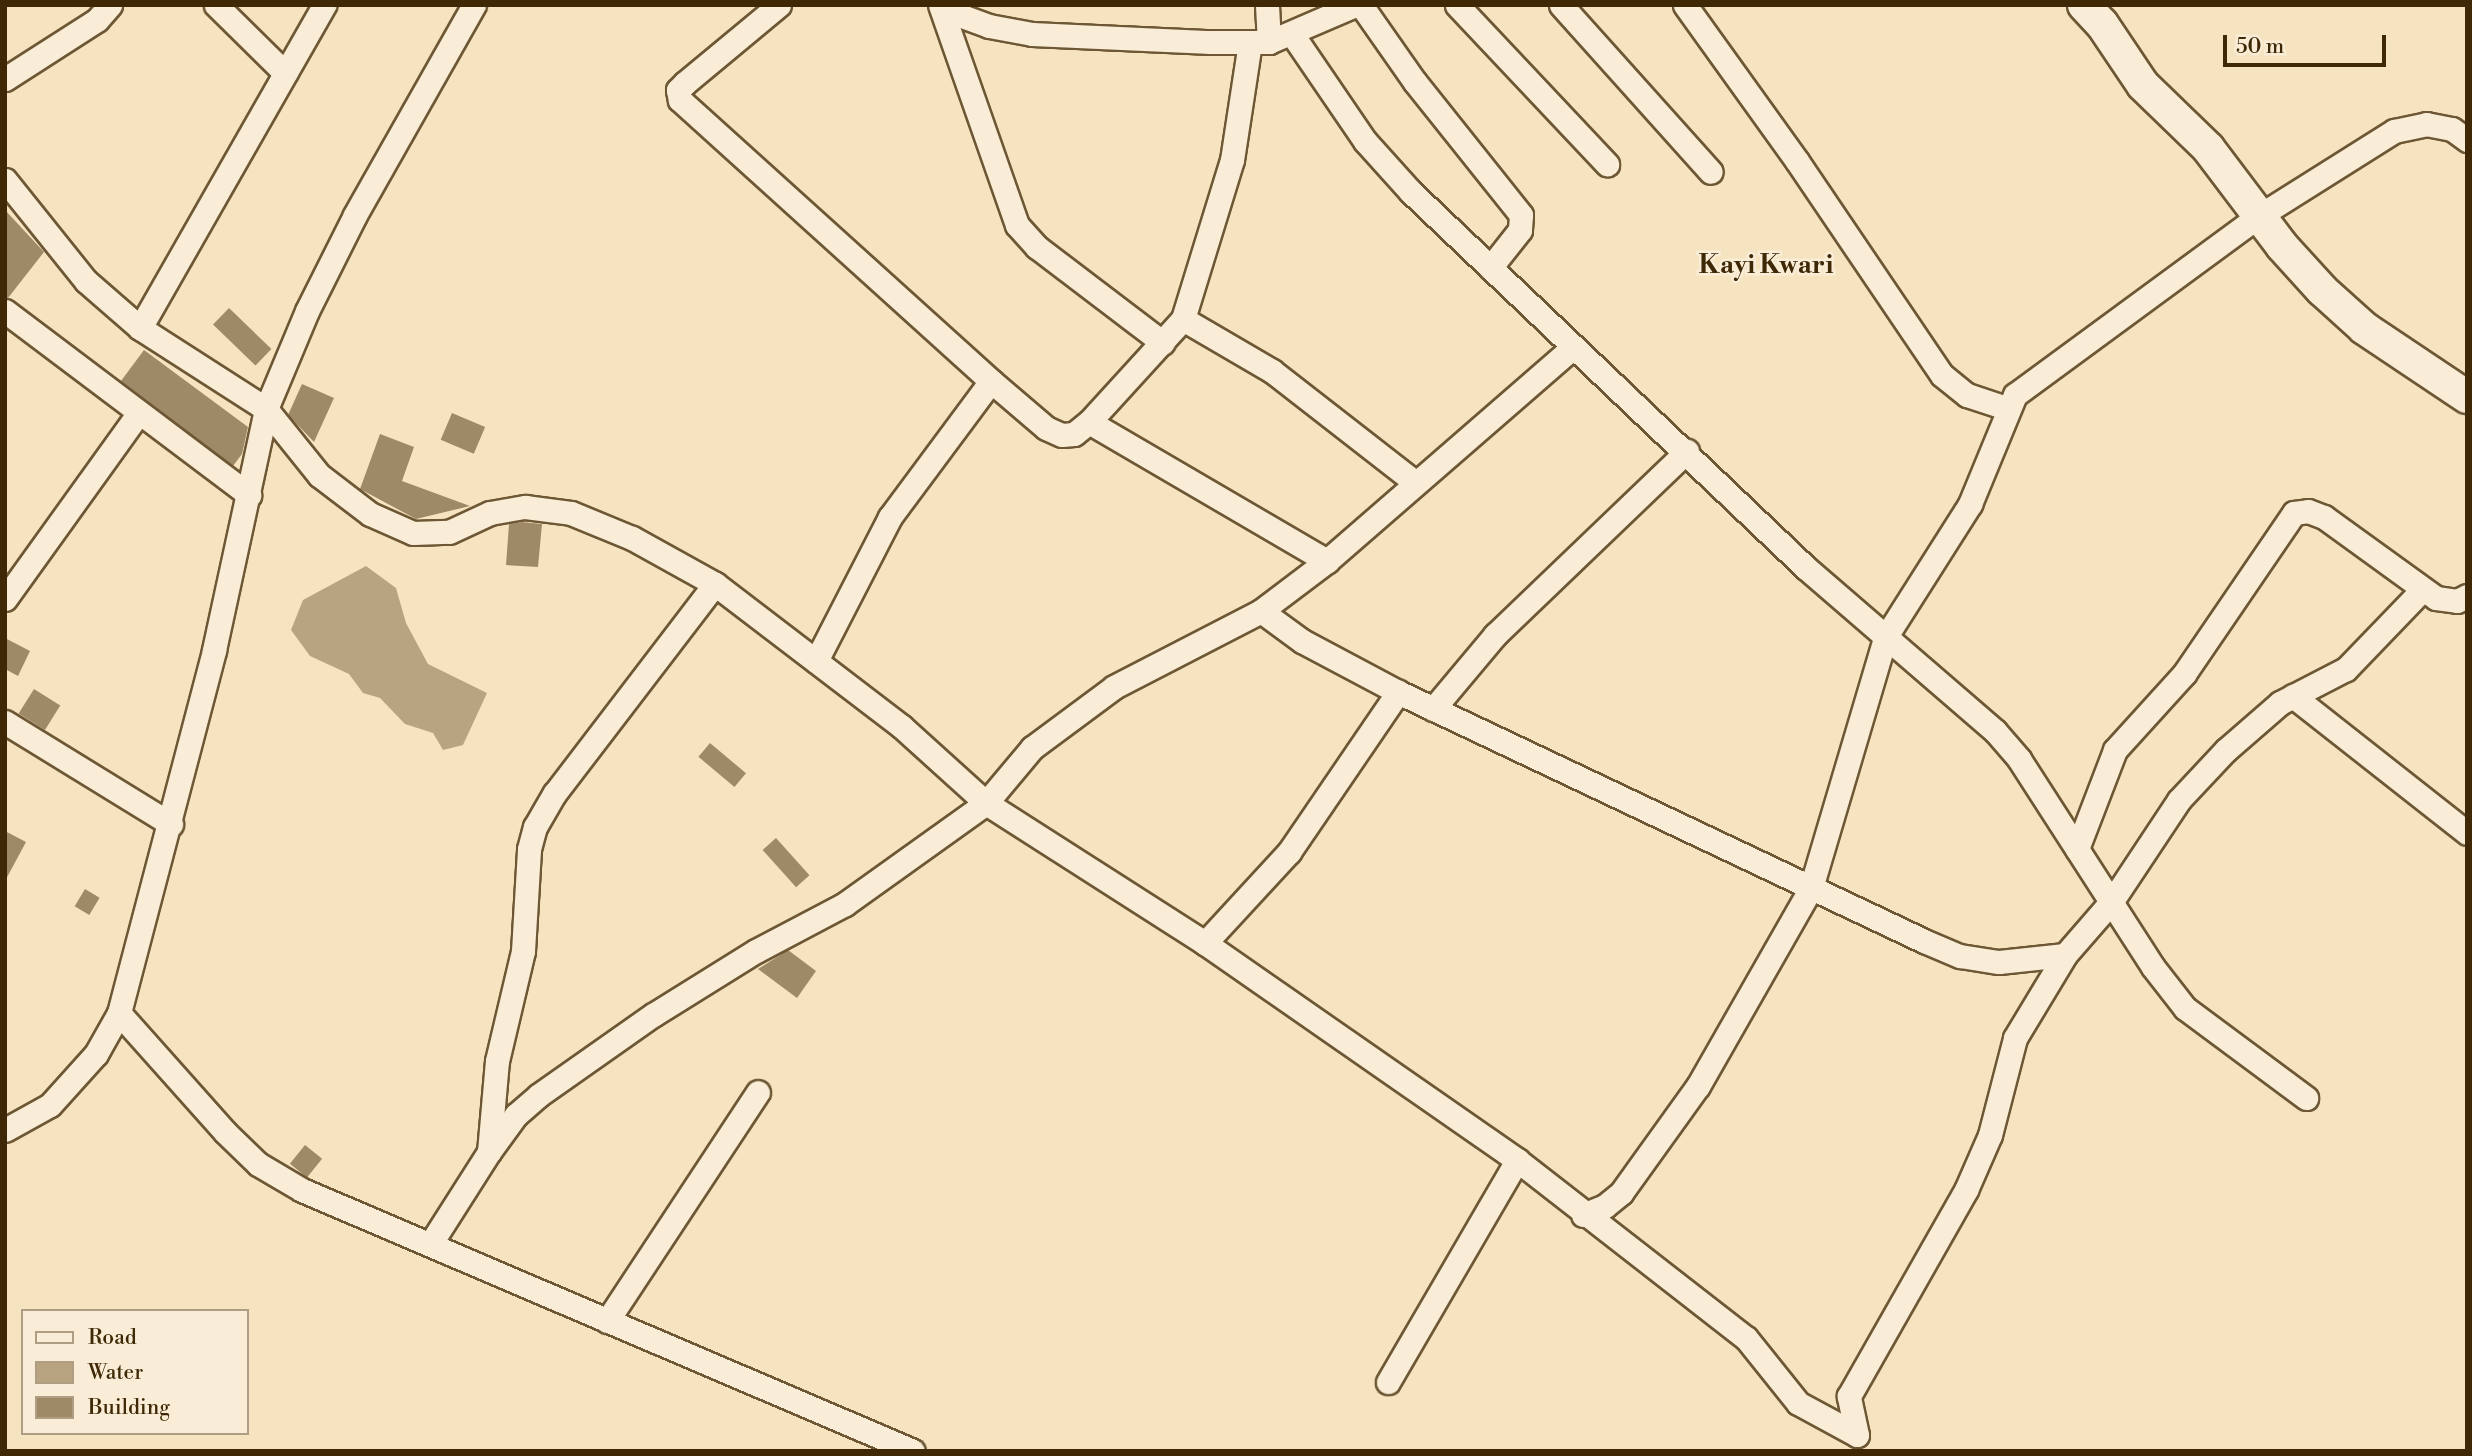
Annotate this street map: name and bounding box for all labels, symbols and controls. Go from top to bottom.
scale bar [2227,21,2390,65]
text: 50 m [2236,34,2284,60]
district label: Kayi Kwari [1698,250,1834,282]
legend [21,1309,248,1435]
text: Road [88,1325,137,1351]
text: Water [88,1360,143,1386]
text: Building [88,1395,170,1421]

